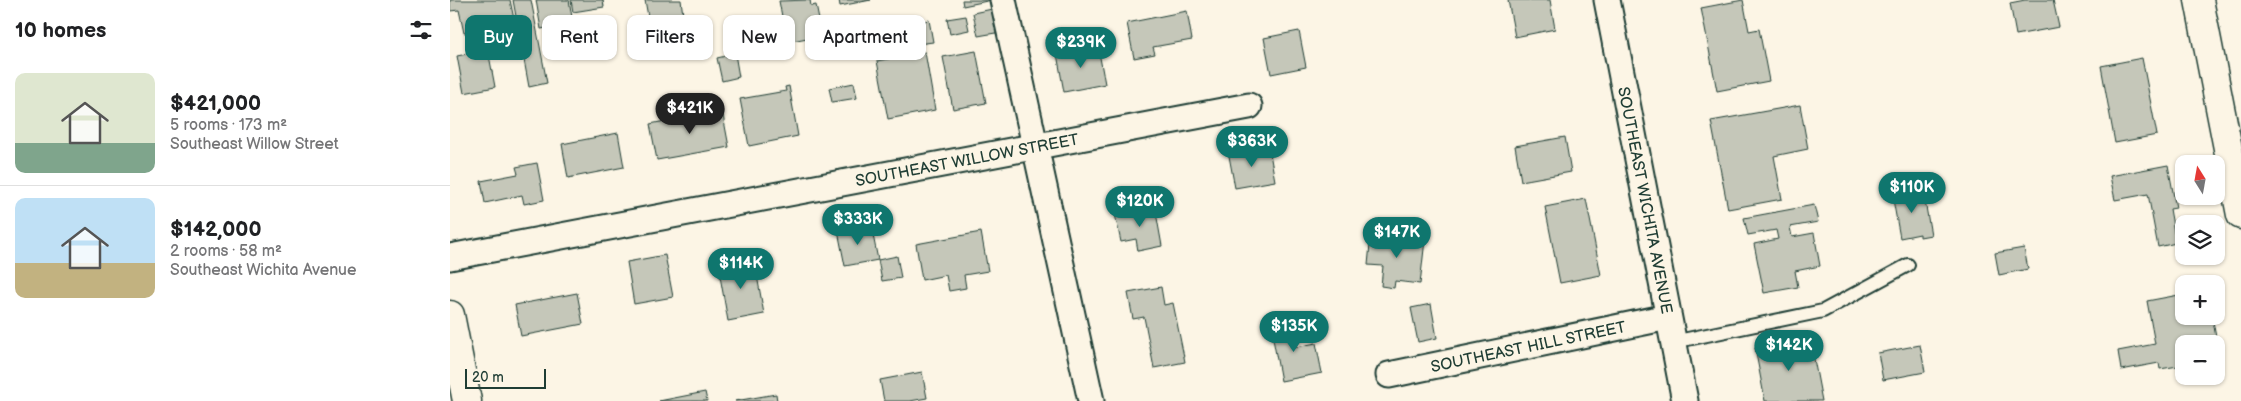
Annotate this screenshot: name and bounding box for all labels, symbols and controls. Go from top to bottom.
chip: Buy [465,15,532,60]
chip: Rent [542,15,617,60]
chip: Filters [627,15,713,60]
chip: New [723,15,795,60]
chip: Apartment [805,15,926,60]
icon: filters [407,16,435,44]
text: 10 homes [15,18,106,43]
pin: $239K [1046,27,1116,69]
text: $239K [1056,33,1106,52]
street label: SOUTHEAST WICHITA AVENUE [1613,85,1676,316]
text: $421,000 [170,91,261,116]
pin: $421K [655,92,725,135]
icon: home [55,93,115,153]
text: $421K [667,99,713,118]
text: 5 rooms · 173 m² [170,116,287,135]
pin: $363K [1217,126,1287,168]
street label: SOUTHEAST WILLOW STREET [854,130,1081,191]
text: $363K [1227,132,1277,151]
text: Southeast Willow Street [170,135,339,154]
north arrow [2175,155,2225,205]
map controls [2175,155,2225,385]
pin: $110K [1877,172,1947,214]
text: $110K [1890,178,1934,197]
pin: $120K [1105,186,1175,228]
text: $120K [1116,192,1164,211]
pin: $333K [823,204,893,246]
text: $333K [833,210,883,229]
button: layers [2175,215,2225,265]
pin: $147K [1362,216,1432,259]
text: $142,000 [170,217,262,242]
icon: home [55,218,115,278]
text: $147K [1374,223,1420,242]
text: 2 rooms · 58 m² [170,242,282,261]
pin: $114K [706,248,776,290]
text: $114K [719,254,763,273]
text: Southeast Wichita Avenue [170,261,357,280]
button: + [2175,275,2225,325]
pin: $135K [1259,310,1329,353]
text: $135K [1271,317,1317,336]
street label: SOUTHEAST HILL STREET [1429,318,1628,377]
pin: $142K [1754,330,1824,372]
button: − [2175,335,2225,385]
text: $142K [1765,336,1813,355]
scale bar [465,366,546,389]
text: 20 m [472,369,504,386]

